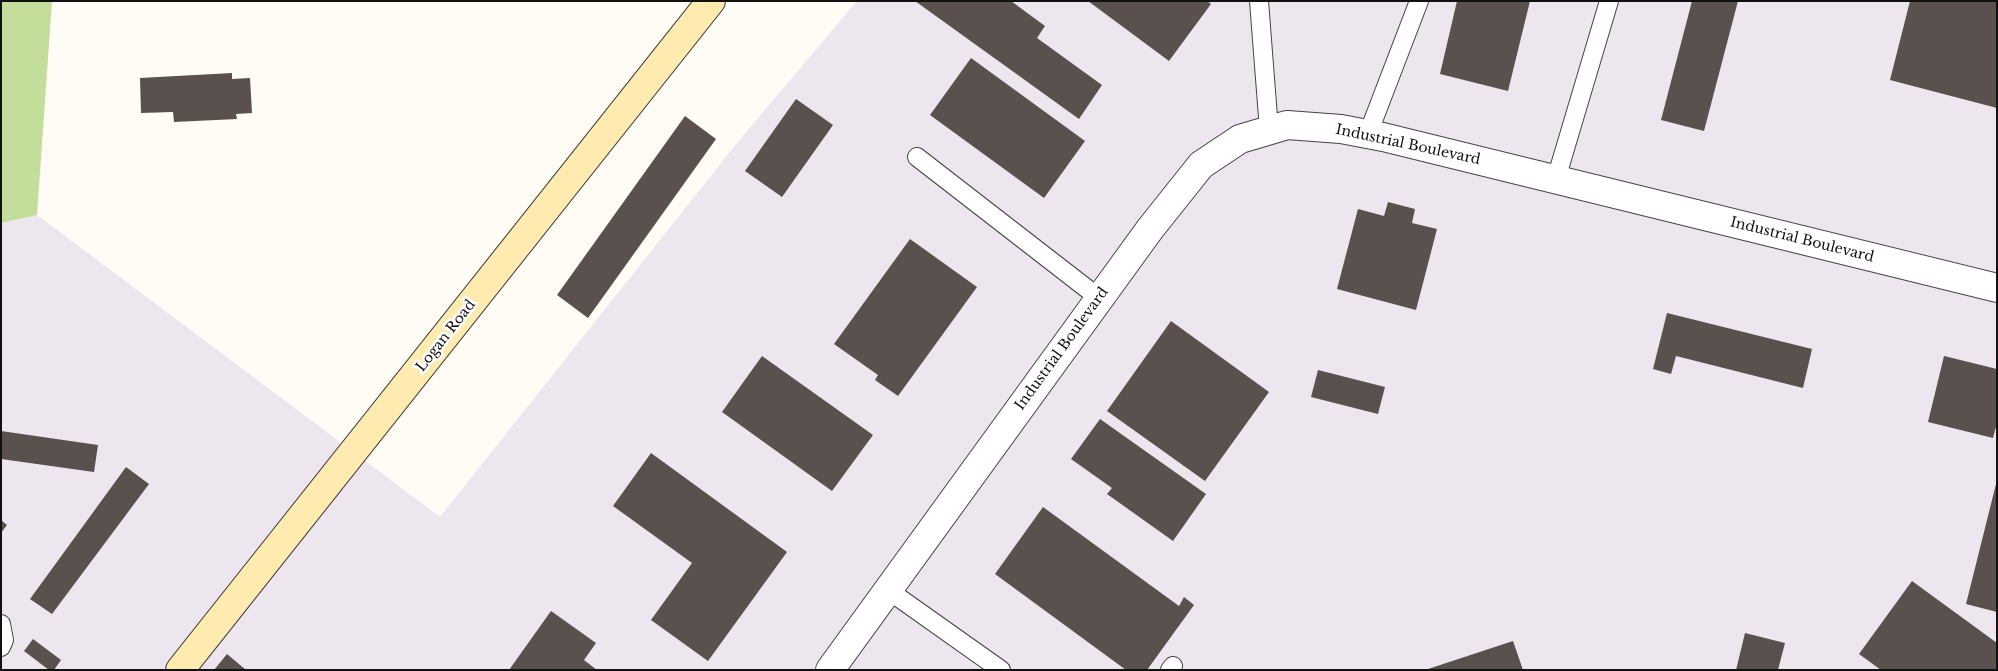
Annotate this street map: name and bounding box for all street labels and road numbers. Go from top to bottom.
street label: Industrial Boulevard [1334,121,1482,169]
street label: Industrial Boulevard [1728,214,1876,266]
street label: Industrial Boulevard [1012,284,1112,414]
street label: Logan Road [413,297,479,375]

